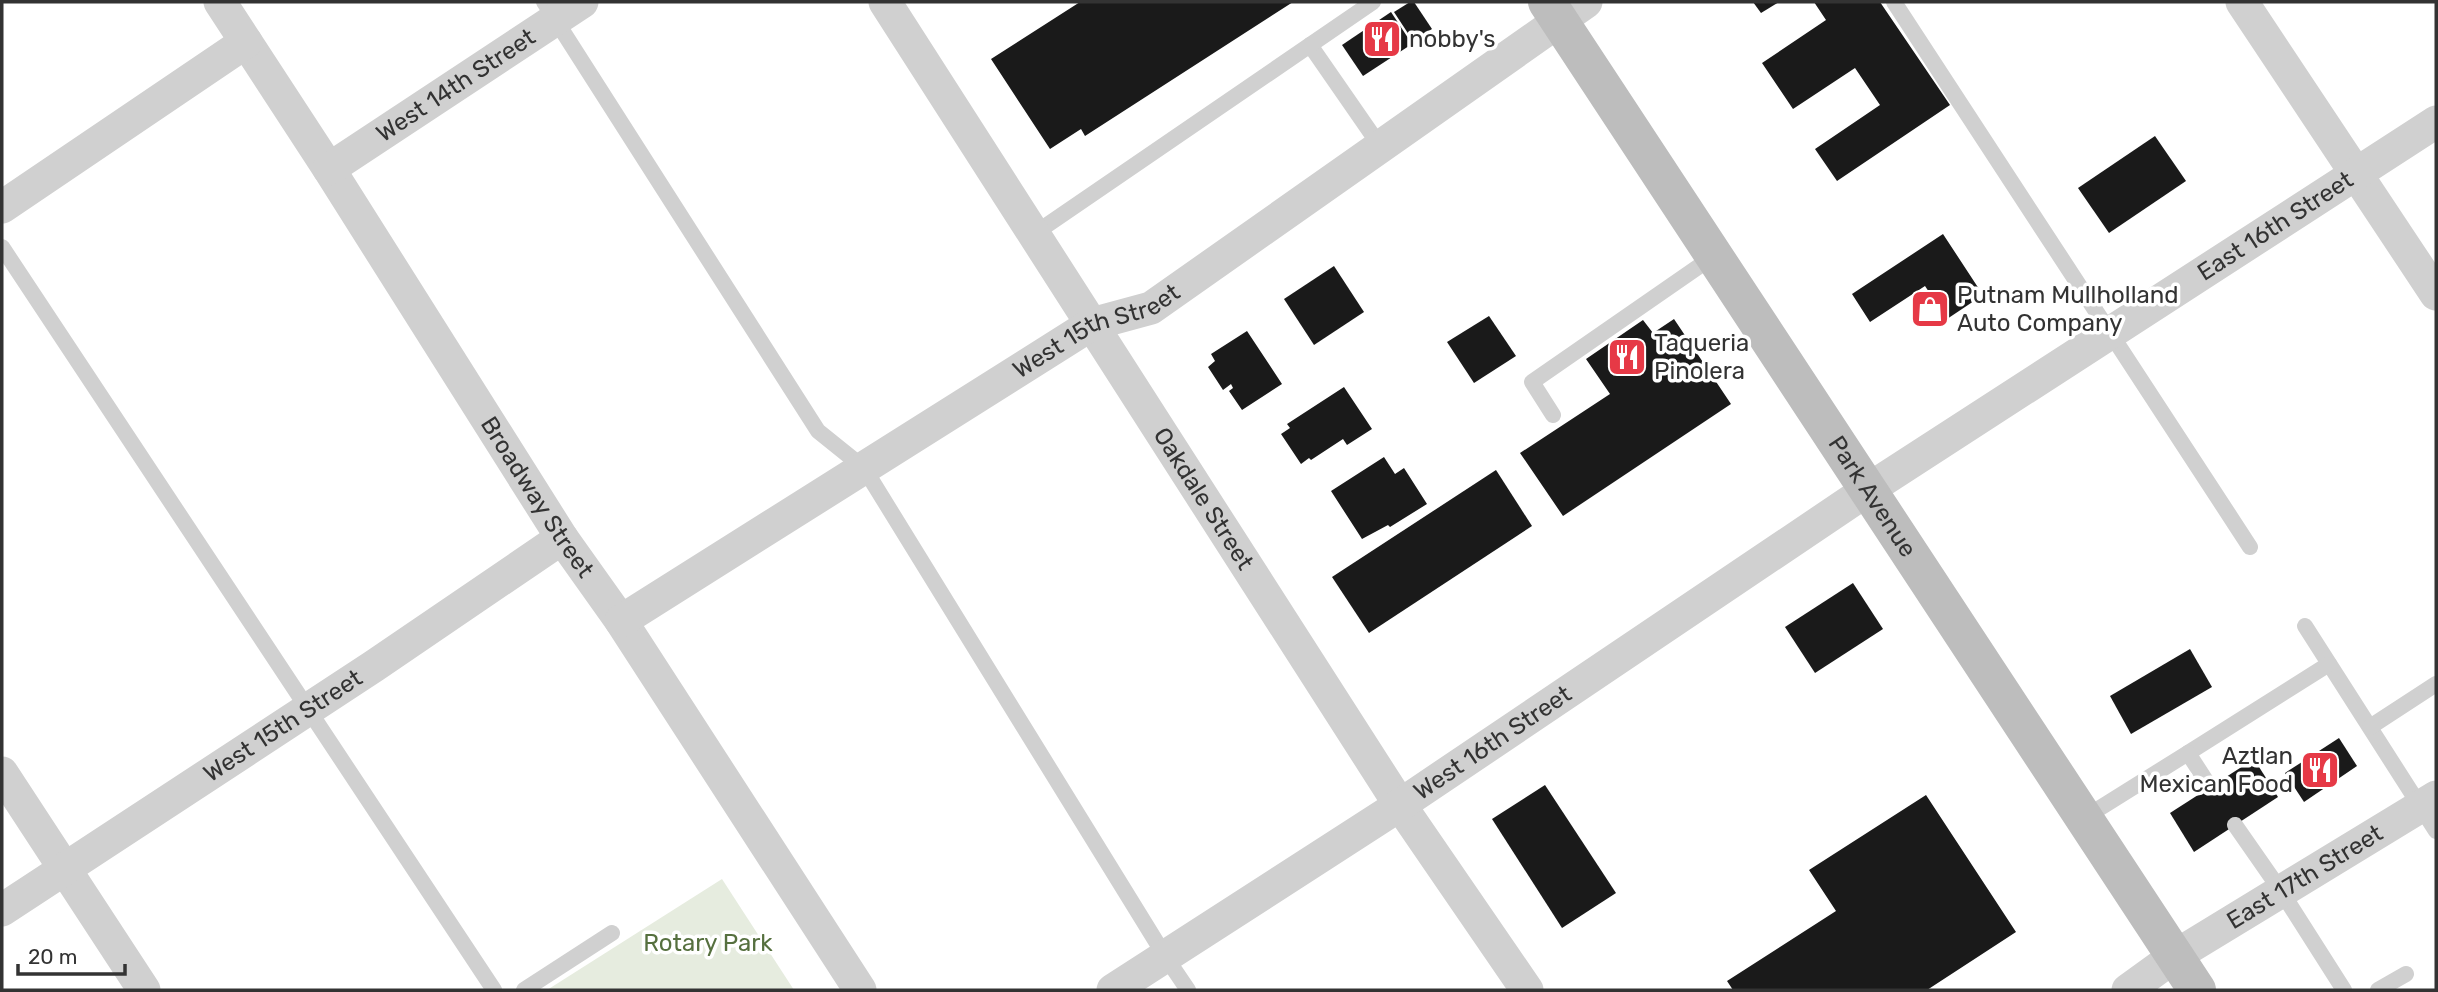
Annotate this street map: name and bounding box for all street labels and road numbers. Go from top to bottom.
street label: West 14th Street [371,23,540,148]
street label: East 16th Street [2192,165,2358,286]
street label: West 15th Street [1008,278,1185,384]
street label: Broadway Street [475,411,600,583]
street label: Oakdale Street [1148,422,1259,575]
street label: Park Avenue [1822,431,1922,562]
street label: West 15th Street [199,664,367,788]
street label: West 16th Street [1408,680,1577,806]
street label: East 17th Street [2222,819,2388,935]

